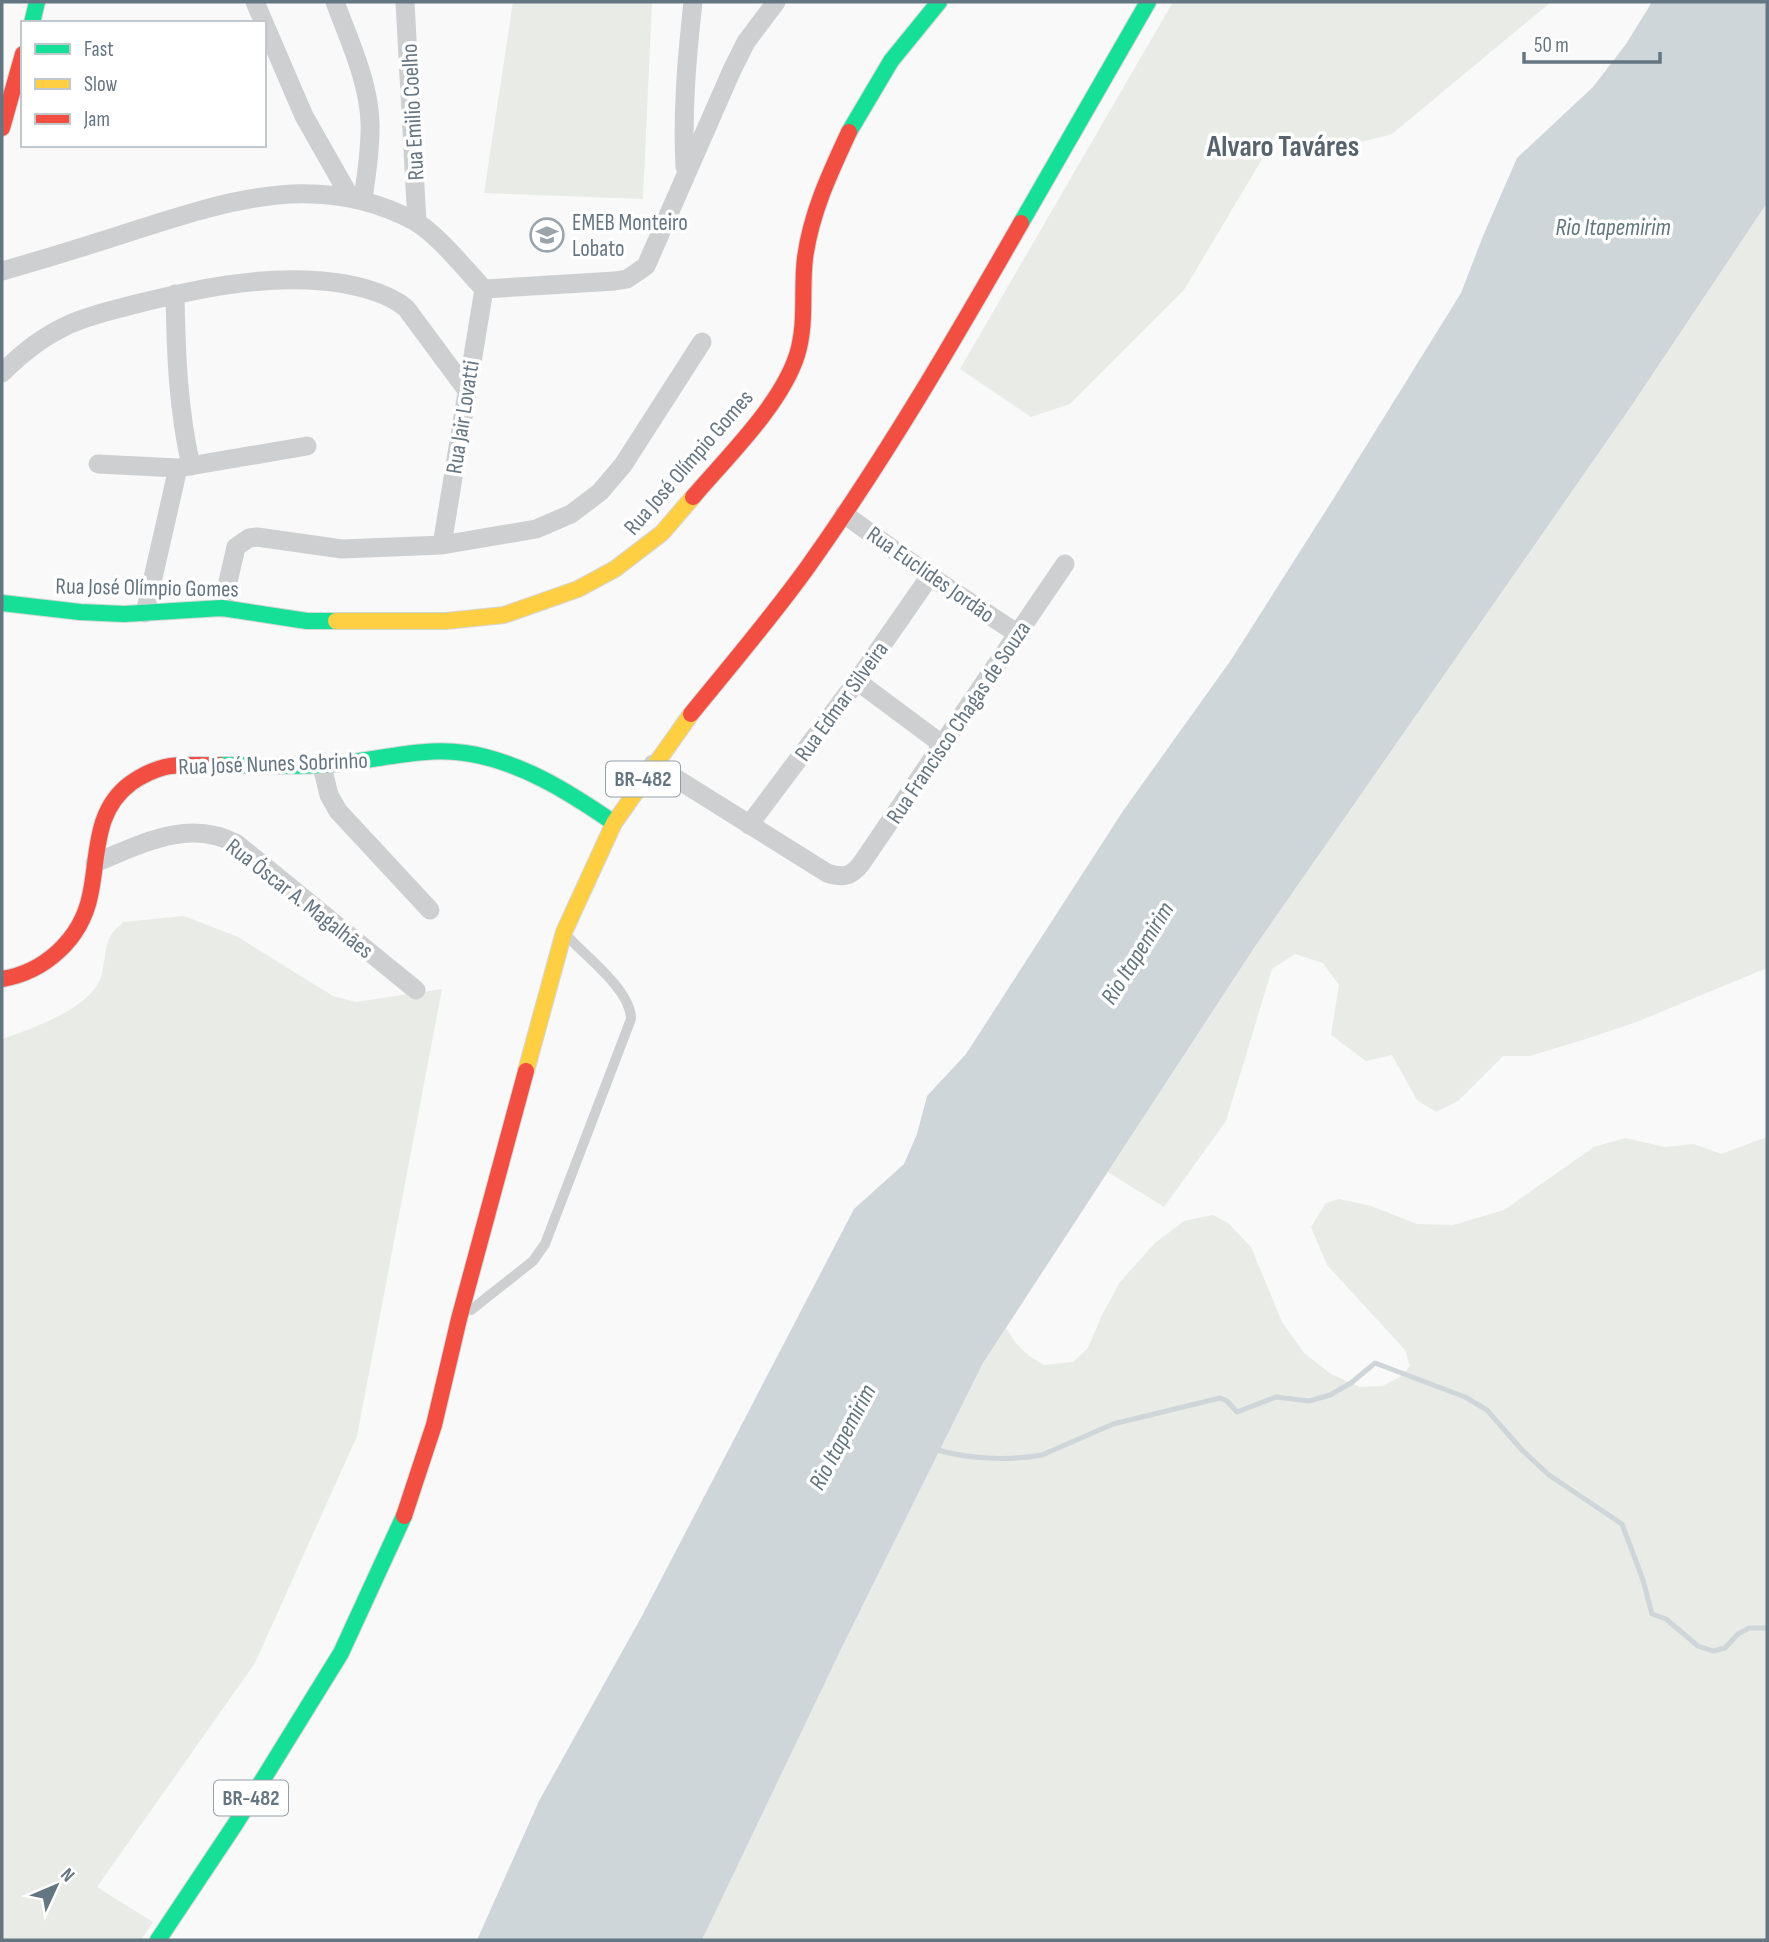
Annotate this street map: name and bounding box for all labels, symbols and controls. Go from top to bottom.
legend [21,21,266,147]
scale bar [1524,21,1660,65]
text: 50 m [1534,33,1569,58]
text: Fast [84,37,114,62]
street label: Rua Emilio Coelho [395,43,431,181]
text: Slow [84,72,118,97]
text: Jam [83,107,110,132]
district label: Alvaro Taváres [1206,129,1359,165]
place label: EMEB Monteiro Lobato [572,209,688,263]
water label: Rio Itapemirim [1556,213,1670,242]
school or university icon: EMEB Monteiro Lobato [528,216,566,254]
street label: Rua Jair Lovatti [440,359,486,476]
street label: Rua José Olímpio Gomes [618,384,759,541]
street label: Rua Euclides Jordão [861,521,1000,629]
street label: Rua José Olímpio Gomes [55,572,239,604]
street label: Rua Francisco Chagas de Souza [881,616,1037,829]
street label: Rua Edmar Silveira [789,636,895,767]
street label: Rua José Nunes Sobrinho [178,747,368,781]
road number: BR-482 [606,762,680,796]
street label: Rua Óscar A. Magalhães [220,833,379,965]
water label: Rio Itapemirim [1095,897,1180,1010]
water label: Rio Itapemirim [803,1380,882,1495]
road number: BR-482 [214,1780,288,1815]
north arrow [21,1851,91,1921]
text: N [55,1864,79,1887]

